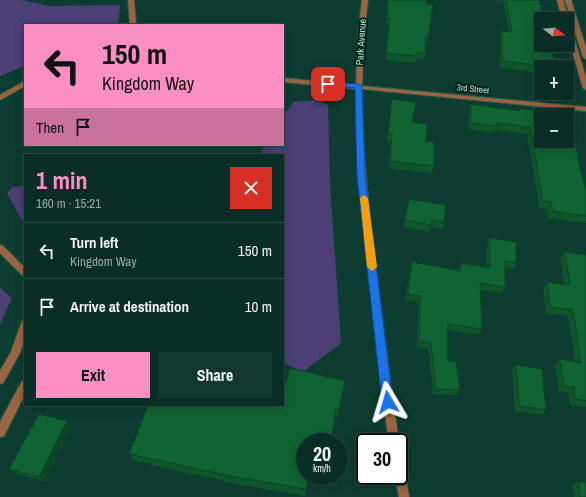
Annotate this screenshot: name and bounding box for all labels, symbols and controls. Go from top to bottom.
north arrow [534,12,574,52]
map controls [534,12,574,148]
street label: Park Avenue [353,18,369,66]
text: 150 m [102,35,167,73]
icon: left [36,40,88,92]
button: + [534,60,574,100]
pin [311,67,345,101]
text: Kingdom Way [102,71,194,96]
icon: arrive [317,73,339,95]
street label: 3rd Street [456,81,490,97]
button: − [534,108,574,148]
icon: arrive [72,116,94,138]
text: Then [36,117,64,138]
text: 1 min [36,164,87,196]
button: close [230,167,272,209]
text: 160 m · 15:21 [36,195,101,212]
text: Turn left [70,232,118,253]
icon: left [36,240,58,262]
text: 150 m [238,240,272,261]
text: Kingdom Way [70,253,137,270]
icon: arrive [36,296,58,318]
text: Arrive at destination [70,296,189,317]
text: 10 m [245,296,272,317]
button: Exit [36,352,150,398]
button: Share [158,352,272,398]
position arrow [367,381,409,423]
speed limit sign: 30 [356,433,408,485]
text: 20 [313,440,331,467]
text: km/h [313,462,331,475]

